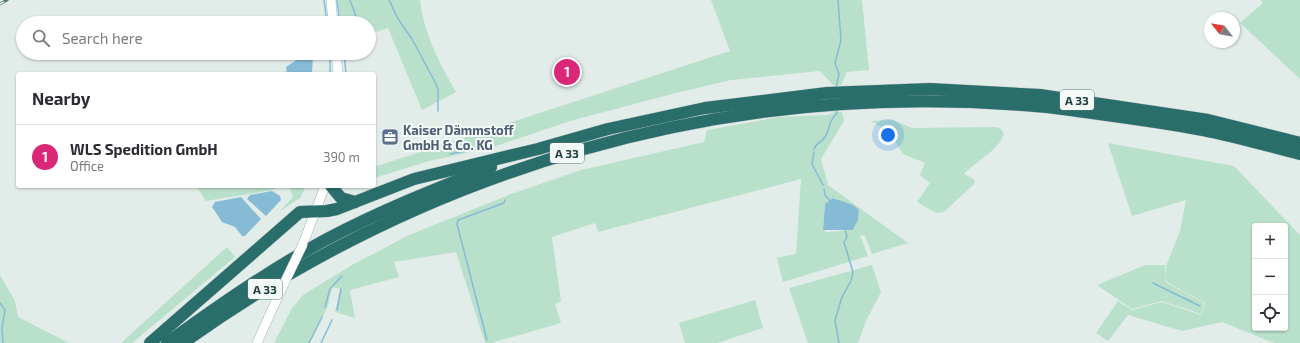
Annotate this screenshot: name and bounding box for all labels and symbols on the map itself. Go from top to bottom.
north arrow [1204,12,1240,48]
pin: 1 [554,57,580,87]
road number: A 33 [1060,90,1094,110]
place label: Kaiser Dämmstoff GmbH & Co. KG [403,122,515,153]
your location [878,125,898,145]
office icon: Kaiser Dämmstoff GmbH & Co. KG [380,127,400,147]
road number: A 33 [550,143,584,163]
road number: A 33 [248,279,282,299]

